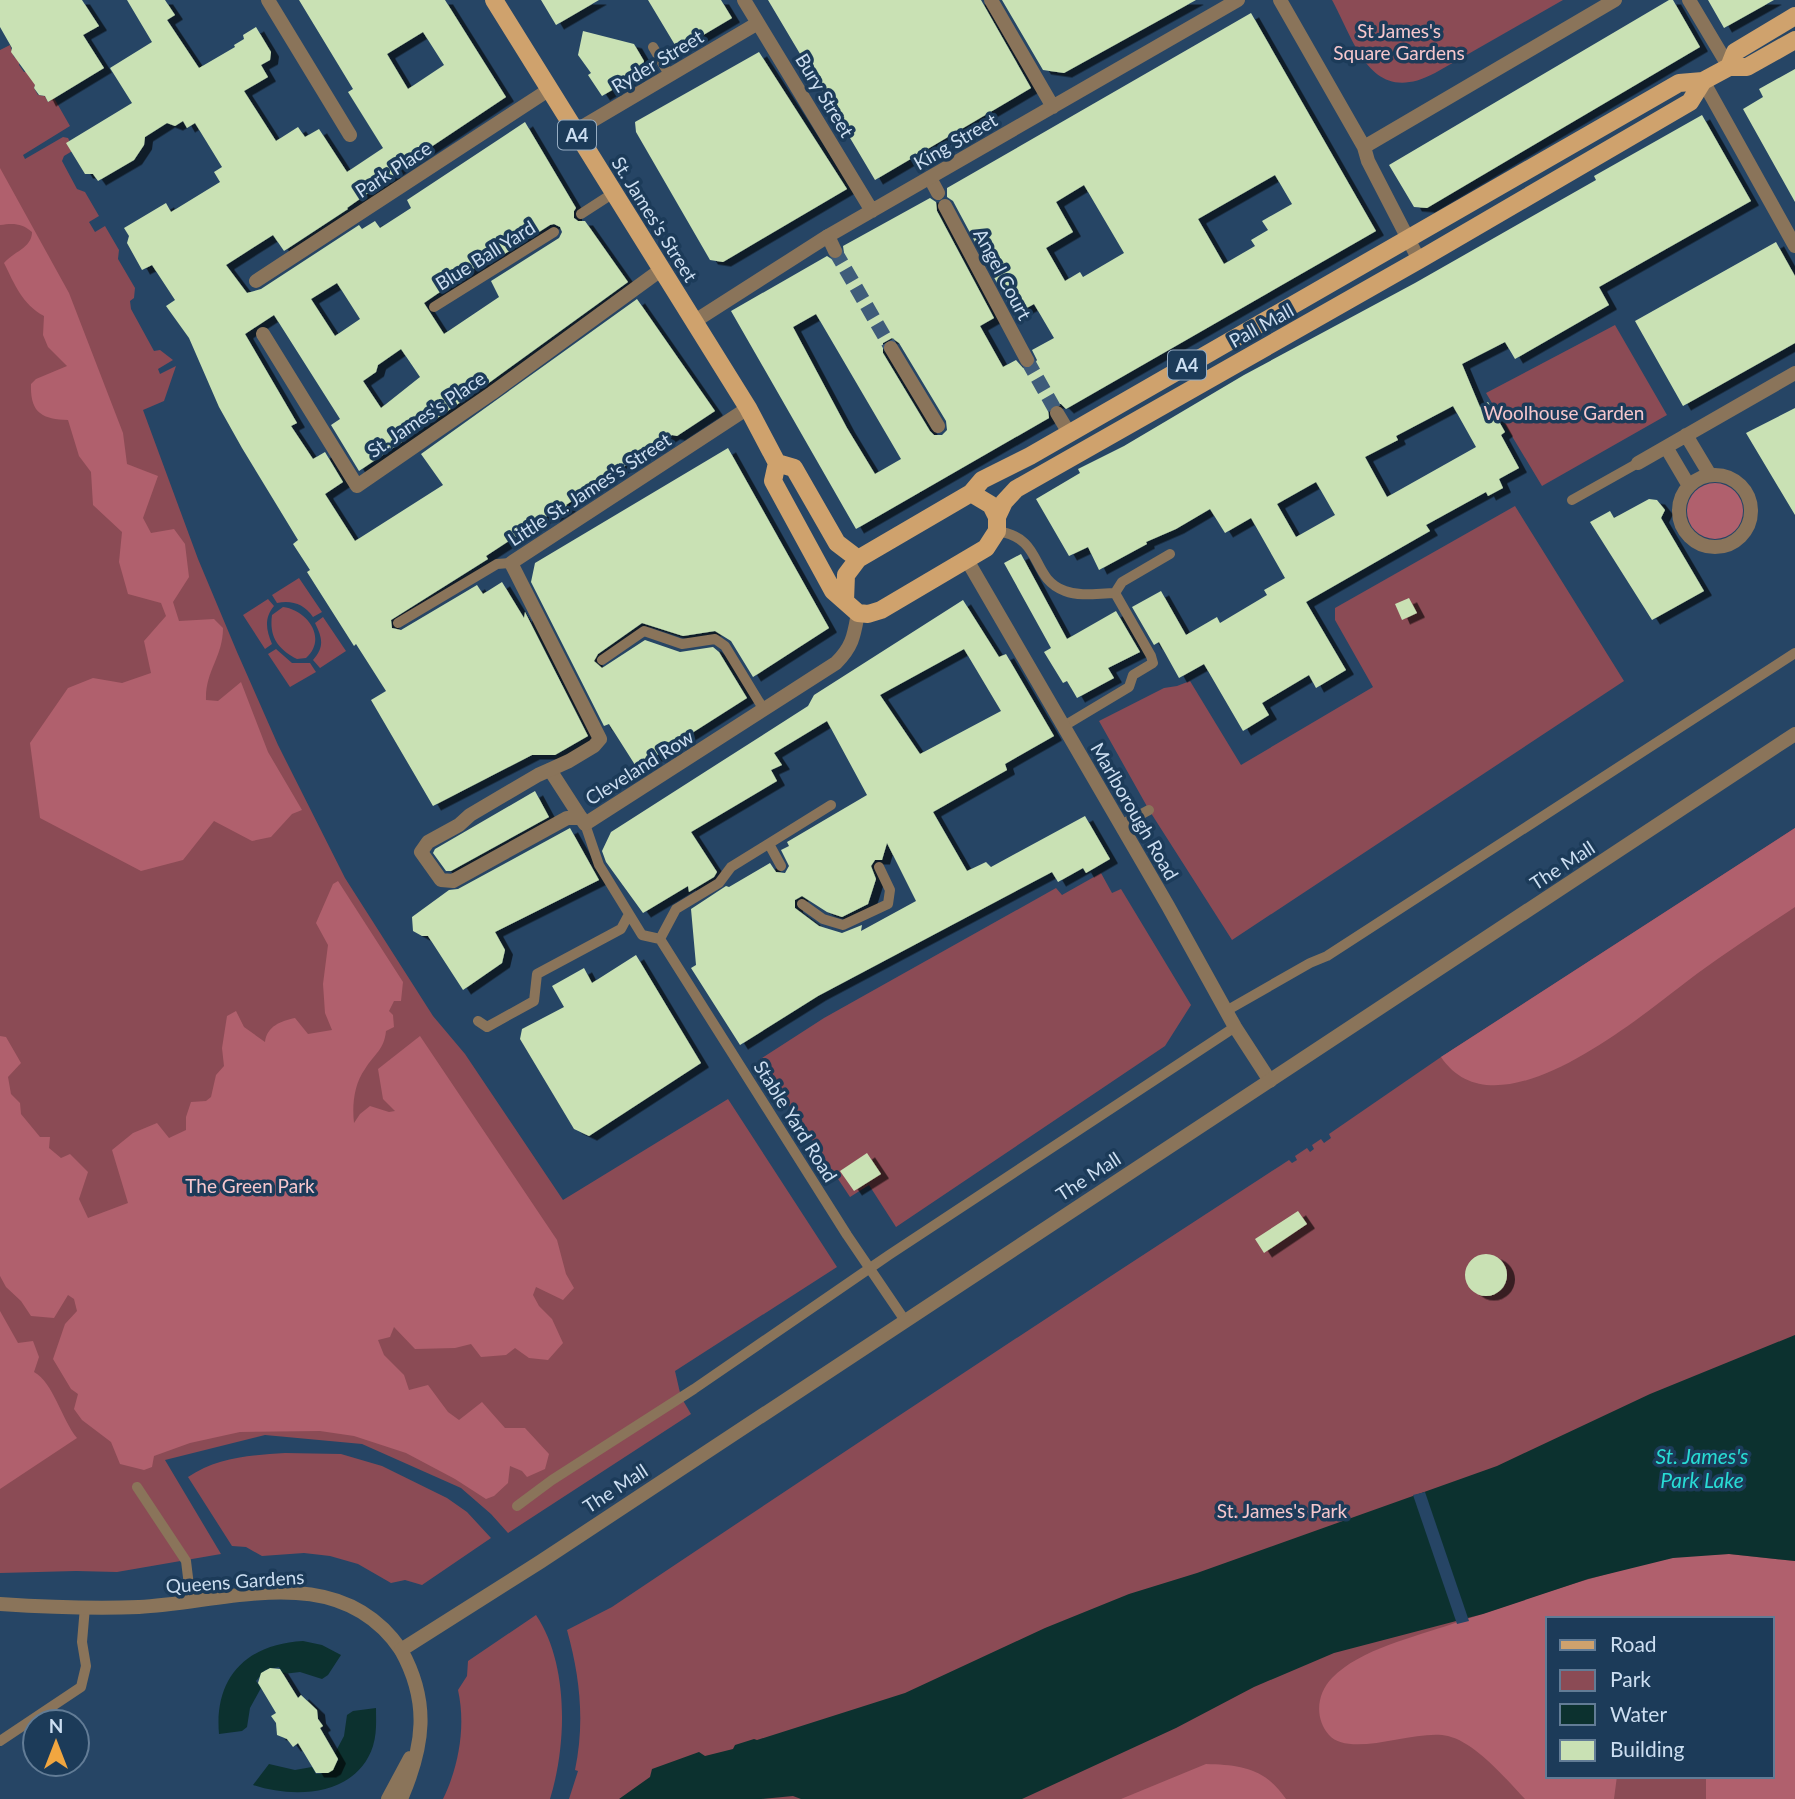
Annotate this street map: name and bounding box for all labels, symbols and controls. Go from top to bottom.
park label: St James's Square Gardens [1333,19,1465,64]
street label: Ryder Street [607,24,707,97]
street label: Bury Street [791,49,859,141]
street label: King Street [909,108,1001,174]
road number: A4 [558,120,596,150]
street label: Park Place [351,136,435,202]
street label: St. James's Street [607,152,703,286]
street label: Blue Ball Yard [431,215,539,295]
street label: Angel Court [969,224,1037,324]
street label: Pall Mall [1225,298,1297,352]
road number: A4 [1168,351,1206,380]
street label: St. James's Place [363,366,489,462]
park label: Woolhouse Garden [1484,401,1644,424]
street label: Little St. James's Street [503,428,675,550]
street label: Cleveland Row [581,725,697,809]
street label: Marlborough Road [1086,738,1184,884]
street label: The Mall [1525,836,1599,894]
street label: Stable Yard Road [749,1056,843,1186]
street label: The Mall [1051,1147,1125,1205]
park label: The Green Park [185,1174,315,1197]
water label: St. James's Park Lake [1655,1443,1749,1492]
street label: The Mall [578,1459,652,1517]
park label: St. James's Park [1217,1499,1348,1522]
street label: Queens Gardens [165,1565,305,1597]
legend [1546,1617,1774,1778]
text: Road [1610,1631,1657,1656]
text: Park [1610,1666,1651,1691]
text: Water [1610,1701,1667,1726]
north arrow [21,1708,91,1778]
text: N [49,1714,63,1737]
text: Building [1610,1736,1685,1761]

